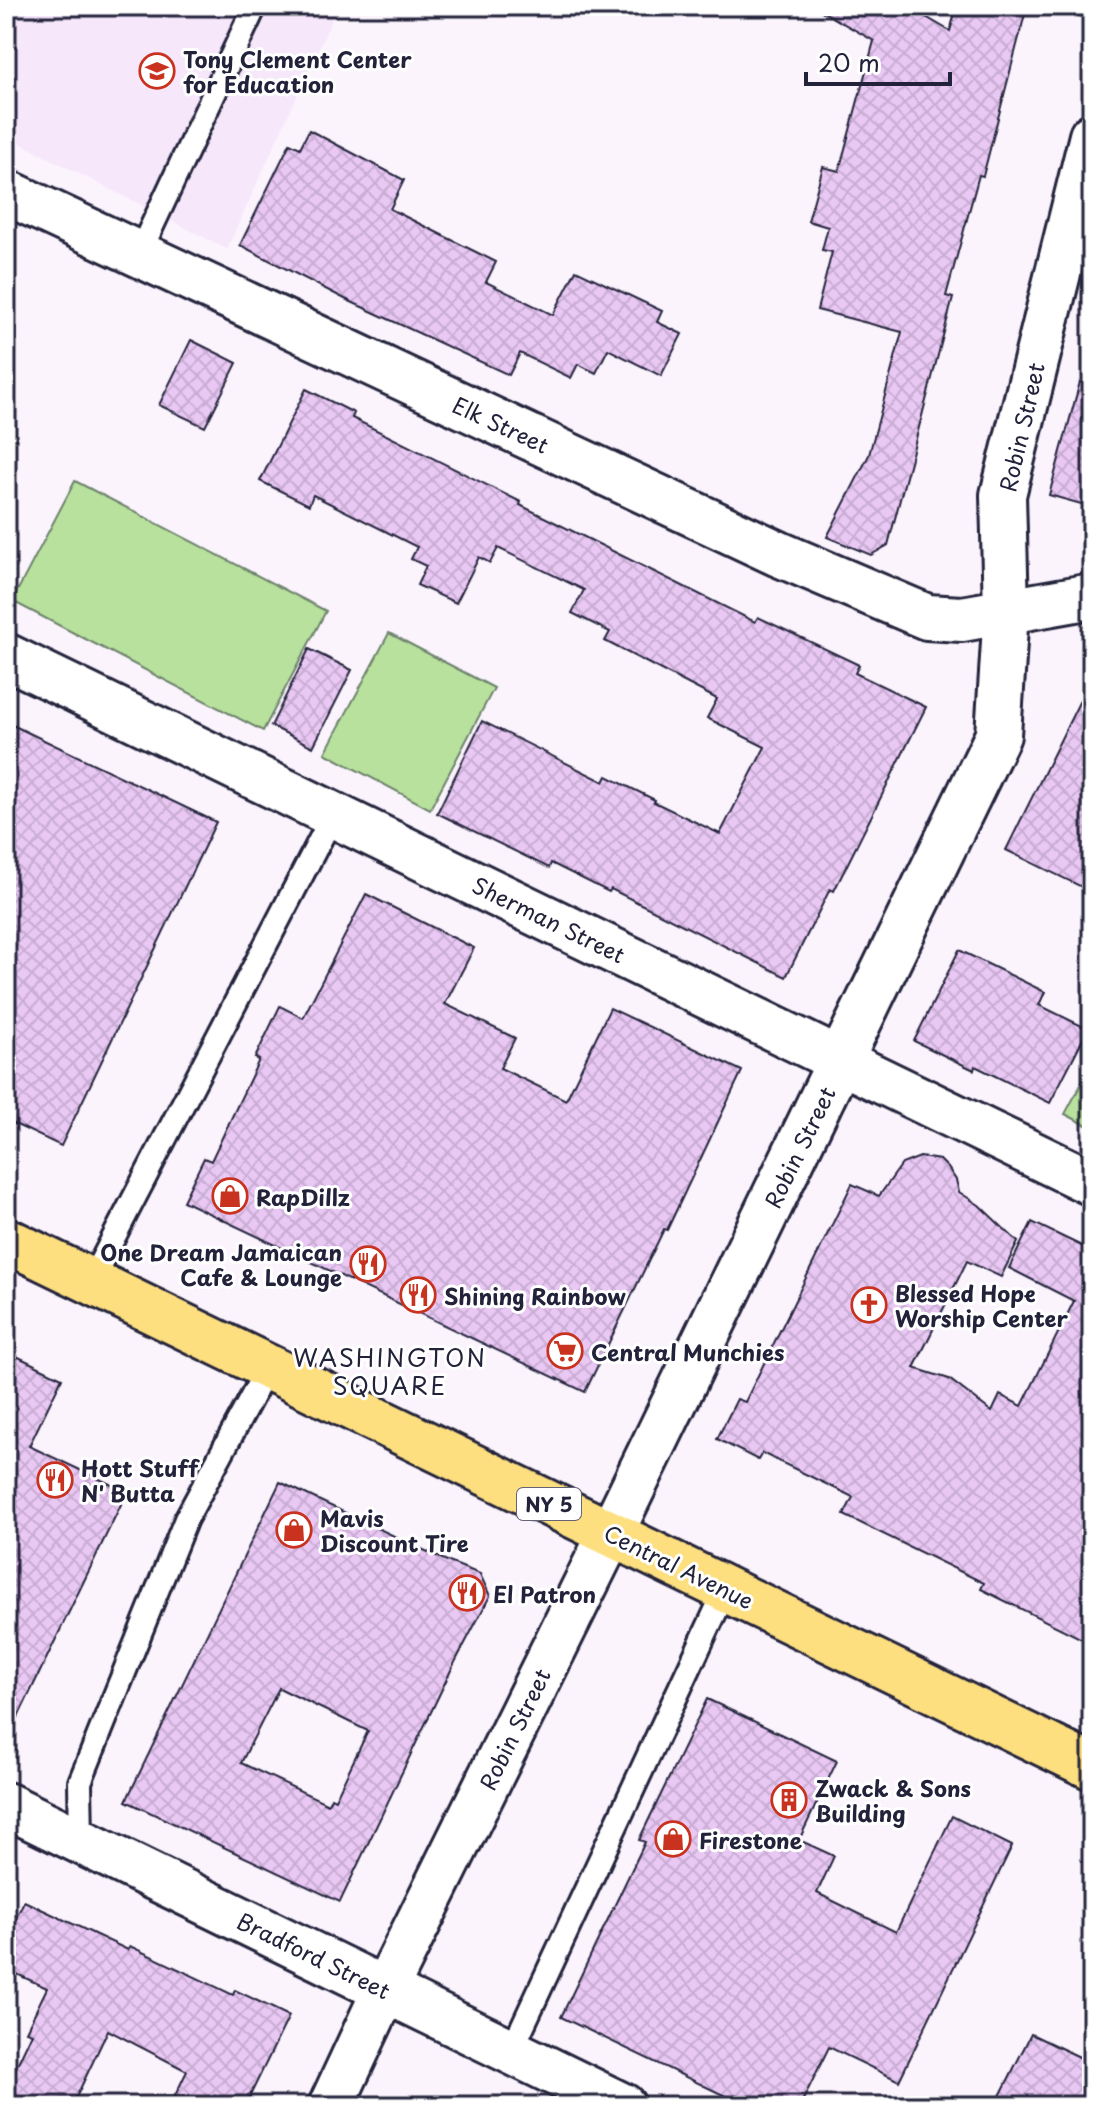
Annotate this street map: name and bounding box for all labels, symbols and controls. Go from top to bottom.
scale bar [806,36,950,86]
place label: Tony Clement Center for Education [183,42,412,100]
text: 20 m [818,44,880,80]
school or university icon: Tony Clement Center for Education [138,52,176,90]
street label: Robin Street [990,359,1052,495]
street label: Elk Street [448,387,554,461]
street label: Sherman Street [467,868,631,970]
street label: Robin Street [755,1081,843,1213]
shop icon: RapDillz [211,1177,249,1215]
place label: RapDillz [256,1180,350,1213]
place label: One Dream Jamaican Cafe & Lounge [100,1235,342,1293]
restaurant icon: One Dream Jamaican Cafe & Lounge [349,1245,387,1283]
restaurant icon: Shining Rainbow [399,1276,437,1314]
place label: Blessed Hope Worship Center [895,1276,1069,1334]
place label: Shining Rainbow [444,1279,626,1312]
church icon: Blessed Hope Worship Center [850,1286,888,1324]
supermarket icon: Central Munchies [546,1332,584,1370]
place label: Central Munchies [591,1335,784,1368]
district label: WASHINGTON SQUARE [293,1339,487,1403]
place label: Hott Stuff N' Butta [81,1451,200,1509]
restaurant icon: Hott Stuff N' Butta [36,1461,74,1499]
road number: NY 5 [517,1488,581,1520]
place label: Mavis Discount Tire [320,1501,469,1559]
shop icon: Mavis Discount Tire [275,1511,313,1549]
street label: Central Avenue [599,1515,759,1617]
restaurant icon: El Patron [448,1574,486,1612]
place label: El Patron [493,1577,596,1610]
street label: Robin Street [470,1663,558,1795]
place label: Zwack & Sons Building [815,1771,971,1829]
building icon: Zwack & Sons Building [770,1781,808,1819]
shop icon: Firestone [654,1820,692,1858]
place label: Firestone [699,1823,803,1856]
street label: Bradford Street [232,1904,396,2006]

